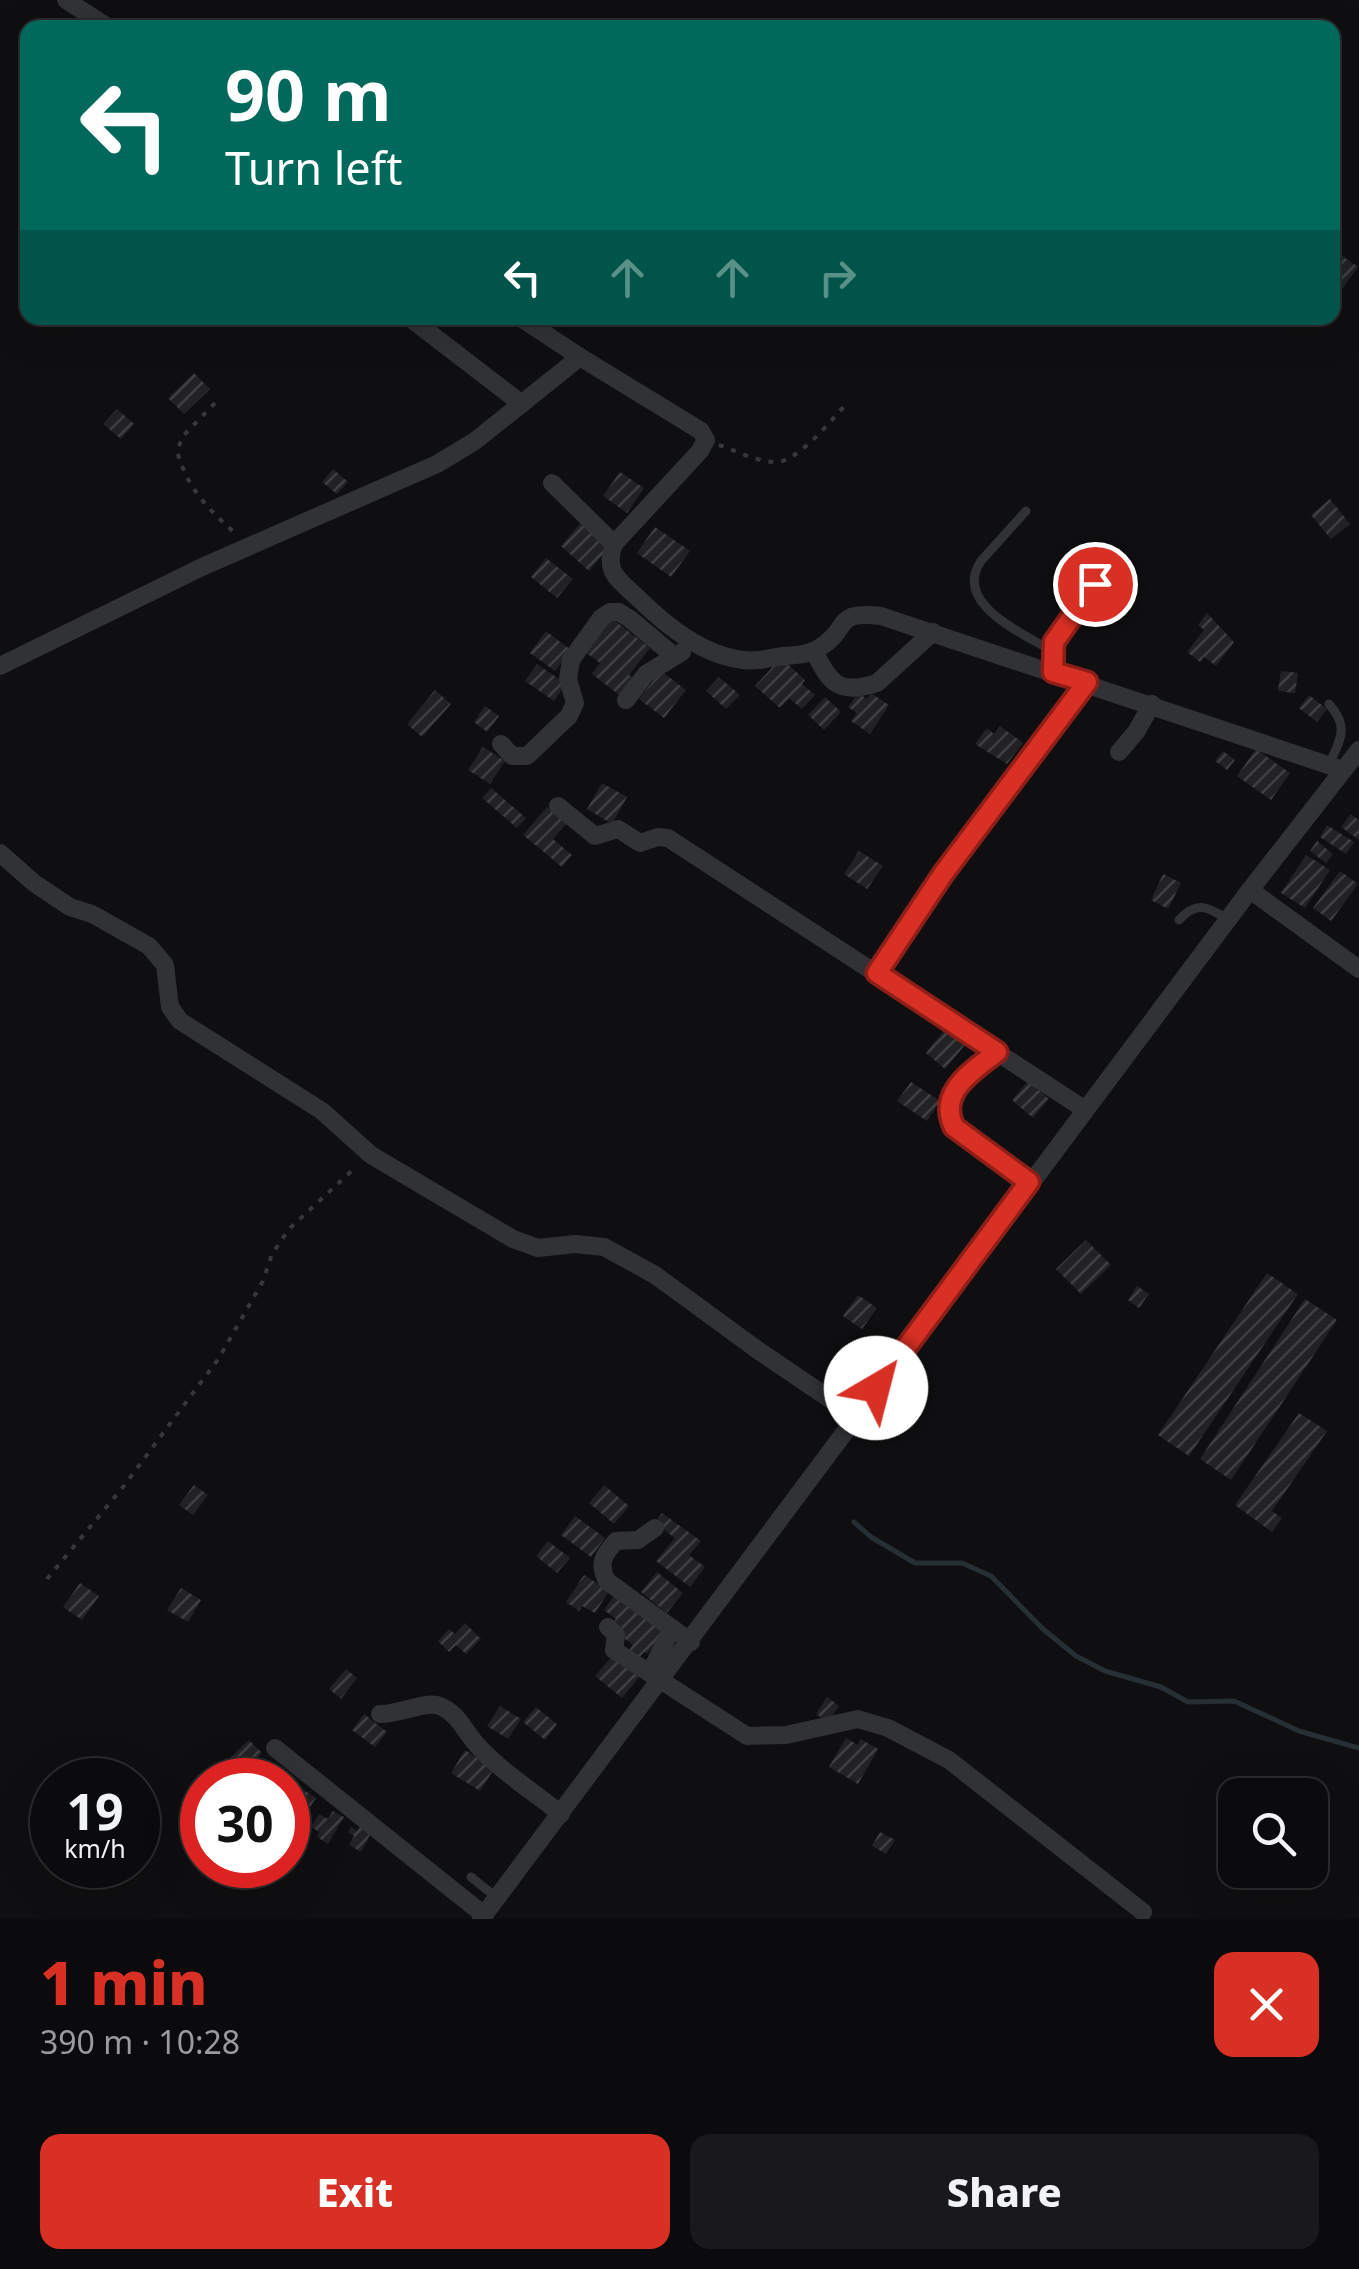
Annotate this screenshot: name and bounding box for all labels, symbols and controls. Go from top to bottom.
text: 90 m [225,46,392,142]
icon: left [60,60,190,190]
text: Turn left [225,137,402,198]
icon: left [495,250,550,305]
icon: ahead [600,250,655,305]
icon: ahead [705,250,760,305]
icon: right [810,250,865,305]
pin [1053,542,1138,627]
icon: arrive [1068,557,1123,612]
position arrow [824,1336,928,1440]
speed limit sign: 30 [180,1758,310,1888]
text: 19 [66,1777,124,1845]
map controls [1218,1778,1328,1888]
button: search [1218,1778,1328,1888]
text: km/h [64,1831,126,1865]
text: 1 min [40,1941,208,2023]
button: close [1214,1952,1319,2057]
text: 390 m · 10:28 [40,2020,240,2063]
button: Exit [40,2134,670,2249]
button: Share [690,2134,1319,2249]

